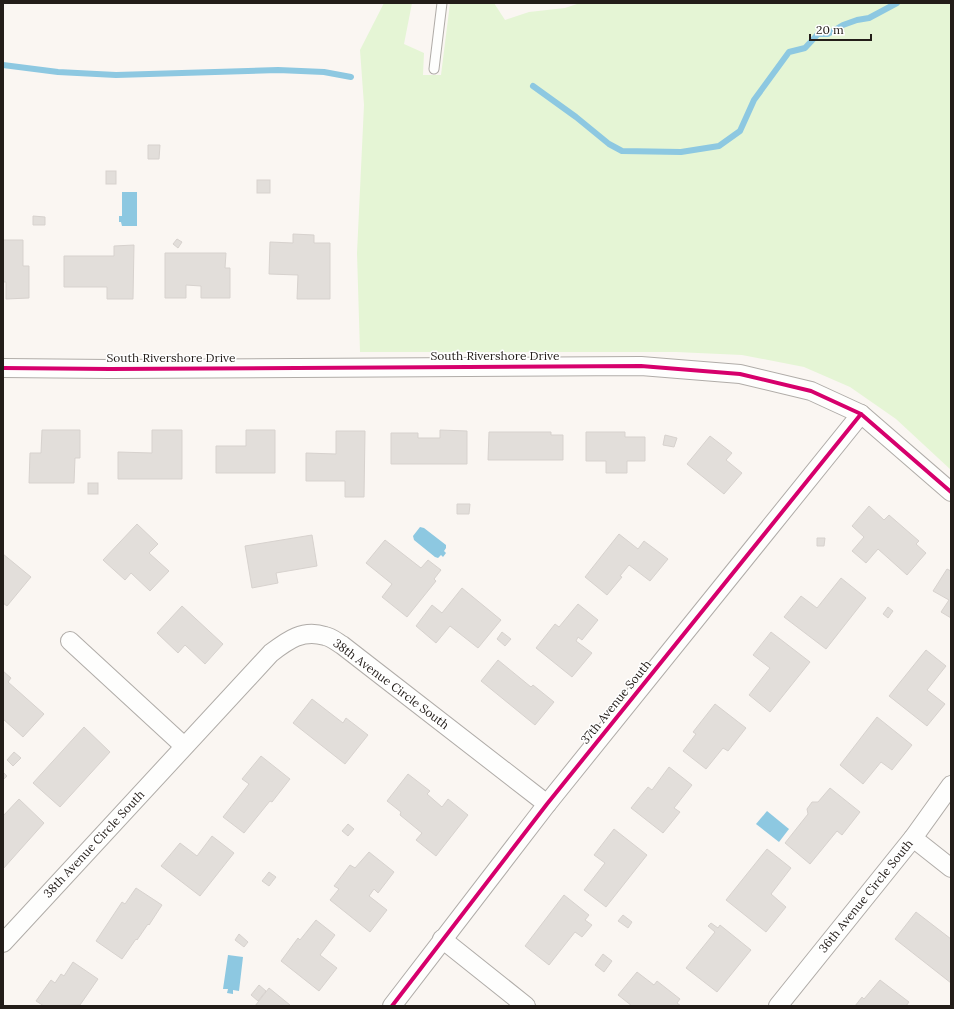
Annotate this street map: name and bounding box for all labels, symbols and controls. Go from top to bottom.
scale bar [810,16,871,42]
text: 20 m [816,22,844,37]
street label: South Rivershore Drive [430,348,560,363]
street label: South Rivershore Drive [106,350,236,365]
street label: 38th Avenue Circle South [330,635,452,732]
street label: 37th Avenue South [577,657,654,747]
street label: 38th Avenue Circle South [40,787,147,900]
street label: 36th Avenue Circle South [815,836,916,955]

